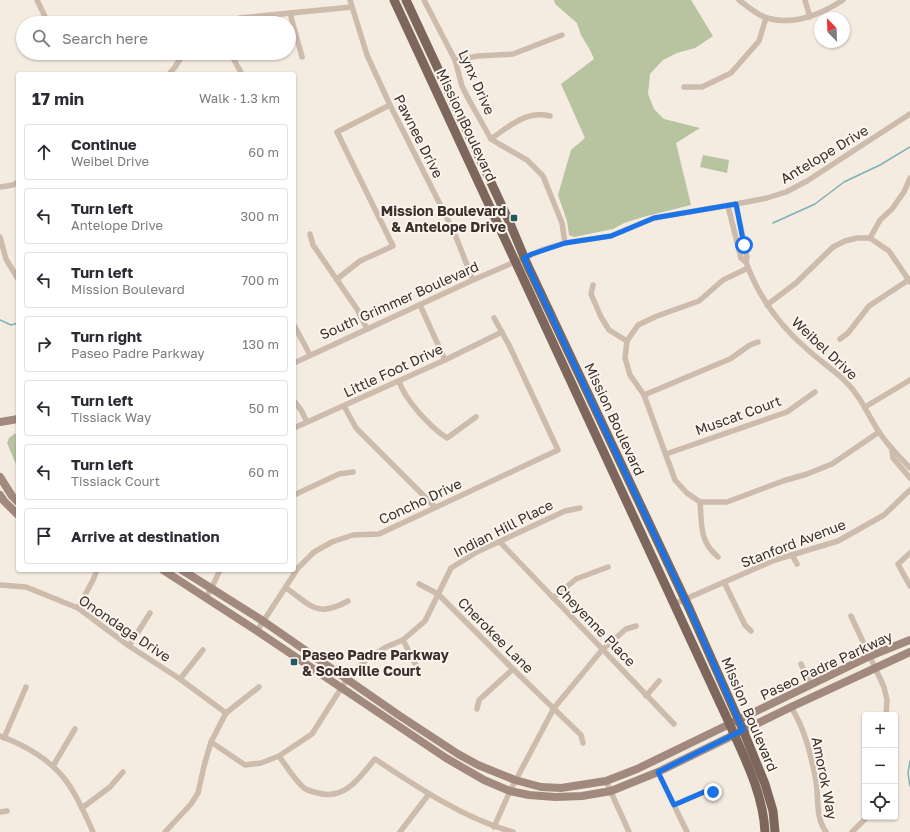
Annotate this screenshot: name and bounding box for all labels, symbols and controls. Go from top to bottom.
north arrow [814,12,850,48]
search box [16,16,296,60]
icon: search [30,27,52,49]
text: Search here [62,29,148,47]
street label: Lynx Drive [455,47,499,117]
street label: Mission Boulevard [433,66,501,184]
text: 17 min [32,88,84,109]
text: Walk · 1.3 km [199,90,280,106]
street label: Pawnee Drive [391,92,447,180]
street label: Antelope Drive [777,121,871,187]
text: Continue [71,135,137,153]
icon: ahead [33,141,55,163]
text: 60 m [248,144,279,160]
text: Weibel Drive [71,153,149,169]
text: Turn left [71,199,133,217]
place label: Mission Boulevard & Antelope Drive [381,202,506,235]
icon: left [33,205,55,227]
text: 300 m [241,208,279,224]
marker: Mission Boulevard & Antelope Drive [509,213,519,223]
text: Antelope Drive [71,217,163,233]
route start [735,236,753,254]
street label: South Grimmer Boulevard [317,257,481,343]
text: Turn left [71,263,133,281]
icon: left [33,269,55,291]
text: 700 m [241,272,279,288]
text: Mission Boulevard [71,281,185,297]
street label: Weibel Drive [788,313,862,383]
text: Turn right [71,327,142,345]
icon: right [33,333,55,355]
text: 130 m [242,336,279,352]
street label: Little Foot Drive [341,340,445,400]
text: Paseo Padre Parkway [71,345,205,361]
street label: Mission Boulevard [581,360,649,478]
text: Turn left [71,391,133,409]
street label: Muscat Court [693,392,783,438]
icon: left [33,397,55,419]
text: 50 m [249,400,279,416]
text: Tissiack Way [71,409,151,425]
text: Turn left [71,455,133,473]
icon: left [33,461,55,483]
text: 60 m [248,464,279,480]
text: Tissiack Court [71,473,160,489]
street label: Concho Drive [376,474,464,528]
street label: Indian Hill Place [450,496,556,560]
street label: Stanford Avenue [738,515,848,571]
icon: arrive [33,525,55,547]
text: Arrive at destination [71,527,220,545]
street label: Cheyenne Place [552,580,640,670]
street label: Onondaga Drive [76,591,174,665]
street label: Cherokee Lane [455,594,537,676]
street label: Paseo Padre Parkway [757,627,895,703]
place label: Paseo Padre Parkway & Sodaville Court [302,646,449,679]
street label: Mission Boulevard [718,654,782,774]
marker: Paseo Padre Parkway & Sodaville Court [289,657,299,667]
map controls [862,712,898,820]
button: + [862,712,898,748]
street label: Amorok Way [809,735,841,821]
button: − [862,748,898,784]
route end [704,783,722,801]
button: locate [862,784,898,820]

